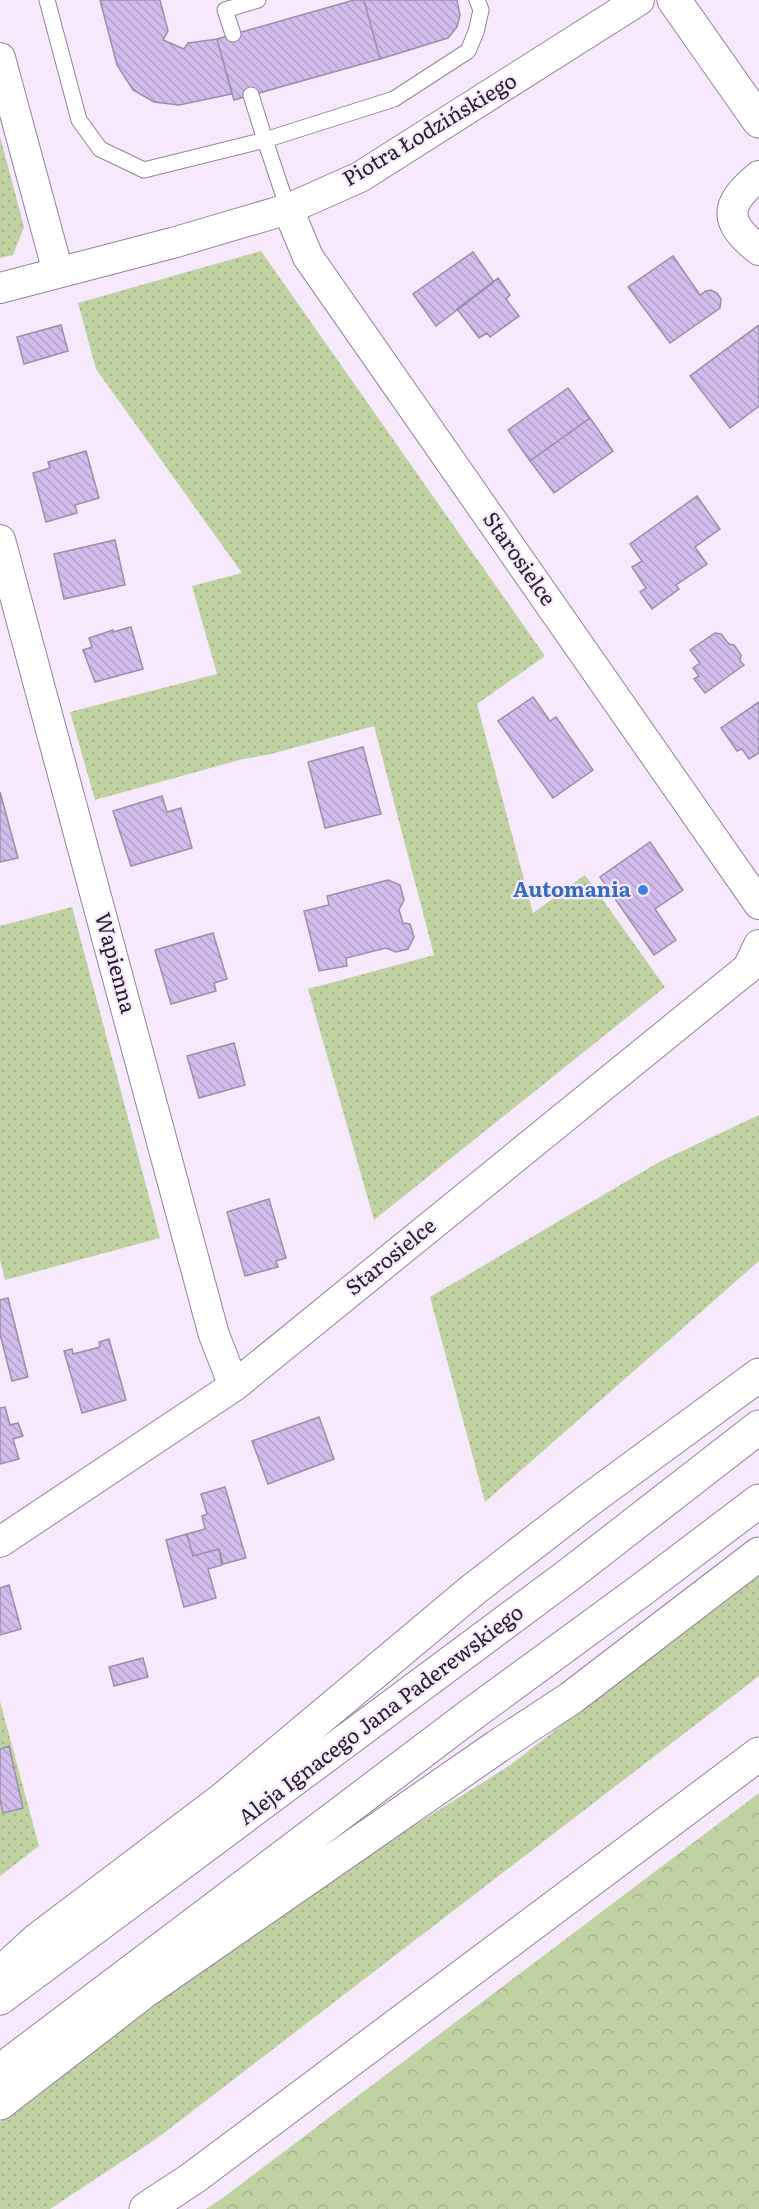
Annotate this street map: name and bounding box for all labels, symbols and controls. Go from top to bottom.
street label: Piotra Łodzińskiego [336,63,522,192]
street label: Starosielce [477,504,565,611]
place label: Automania [513,872,632,903]
marker: Automania [636,883,650,897]
street label: Wapienna [89,908,146,1017]
street label: Starosielce [337,1209,441,1301]
street label: Aleja Ignacego Jana Paderewskiego [230,1595,529,1831]

